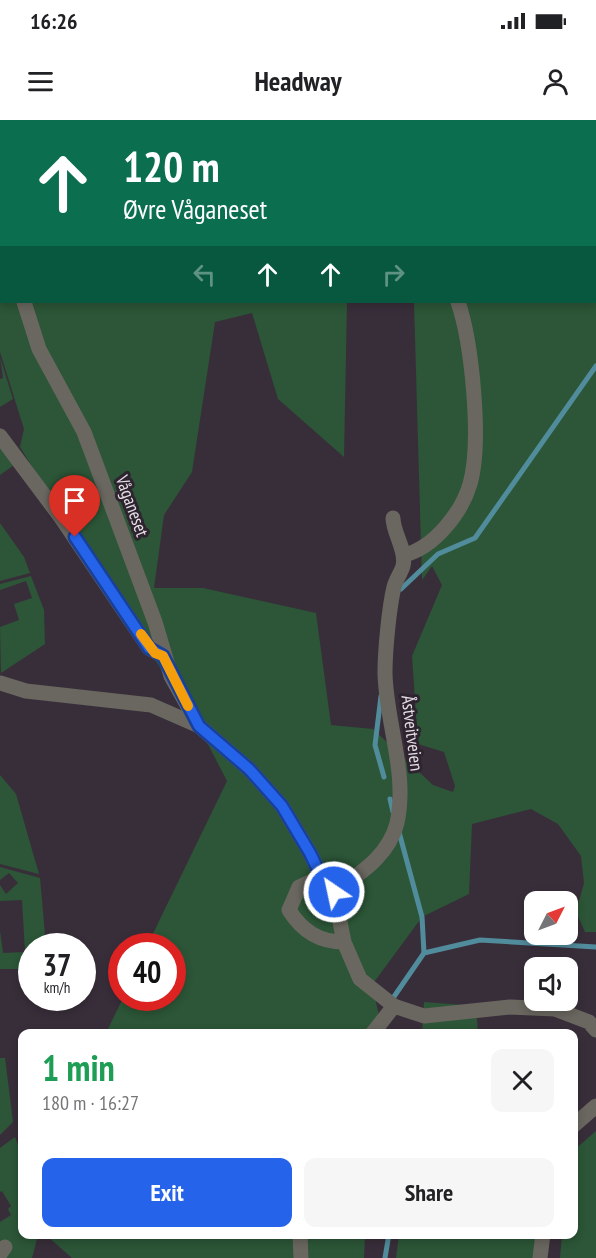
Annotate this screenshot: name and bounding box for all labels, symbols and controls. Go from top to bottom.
text: 16:26 [30,7,78,35]
text: Headway [254,64,342,98]
icon: menu [24,65,57,98]
icon: person [539,65,572,98]
text: 120 m [123,139,220,194]
icon: ahead [24,144,102,222]
text: Øvre Våganeset [123,192,267,226]
icon: left [188,258,221,291]
icon: ahead [251,258,284,291]
icon: ahead [314,258,347,291]
icon: right [377,258,410,291]
street label: Våganeset [110,471,154,540]
pin [49,475,100,537]
icon: arrive [58,484,91,517]
street label: Åstveitveien [396,694,429,772]
position arrow [302,860,366,924]
north arrow [524,891,578,945]
map controls [524,891,578,1011]
speed limit sign: 40 [108,933,186,1011]
text: 37 [43,945,71,984]
button: sound [524,957,578,1011]
text: km/h [44,978,70,997]
text: 1 min [42,1044,115,1091]
button: close [491,1049,554,1112]
text: 180 m · 16:27 [42,1090,139,1116]
button: Exit [42,1158,292,1227]
button: Share [304,1158,554,1227]

